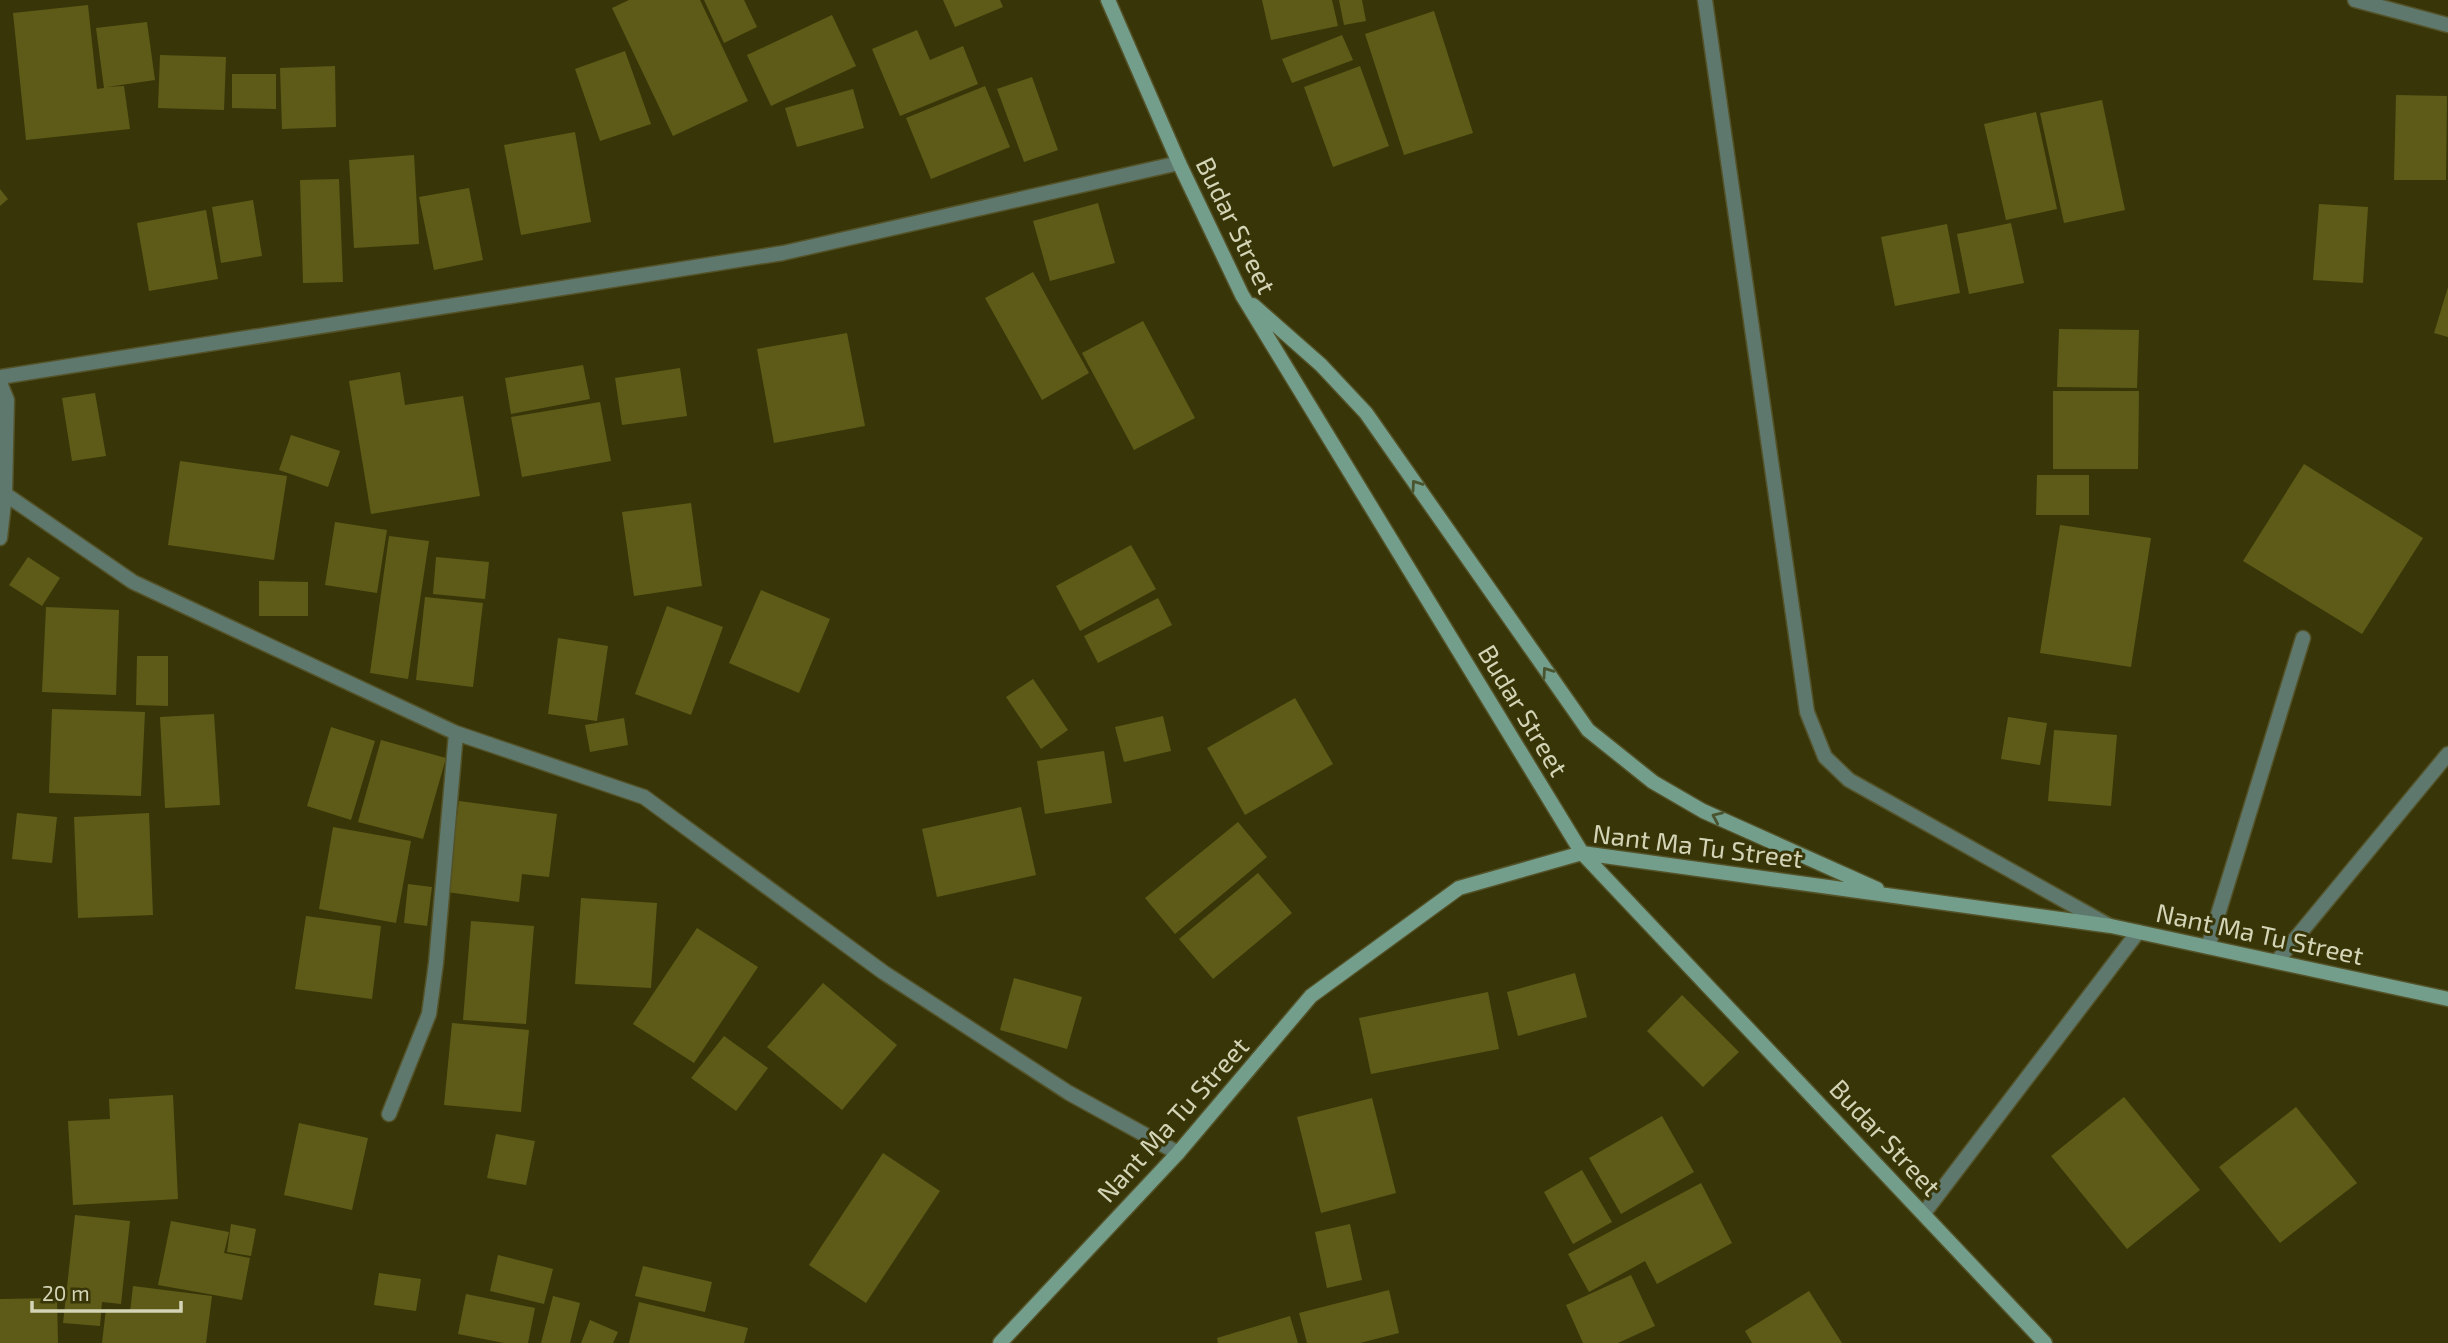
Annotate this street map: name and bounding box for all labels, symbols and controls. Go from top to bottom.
street label: Budar Street [1191,152,1283,298]
one-way arrow [1412,480,1424,493]
street label: Budar Street [1473,639,1575,782]
one-way arrow [1543,667,1555,680]
one-way arrow [1712,811,1724,825]
street label: Nant Ma Tu Street [1591,817,1805,873]
street label: Nant Ma Tu Street [2153,896,2367,970]
street label: Nant Ma Tu Street [1090,1030,1254,1208]
street label: Budar Street [1824,1072,1948,1202]
scale bar [32,1270,180,1314]
text: 20 m [42,1280,90,1305]

